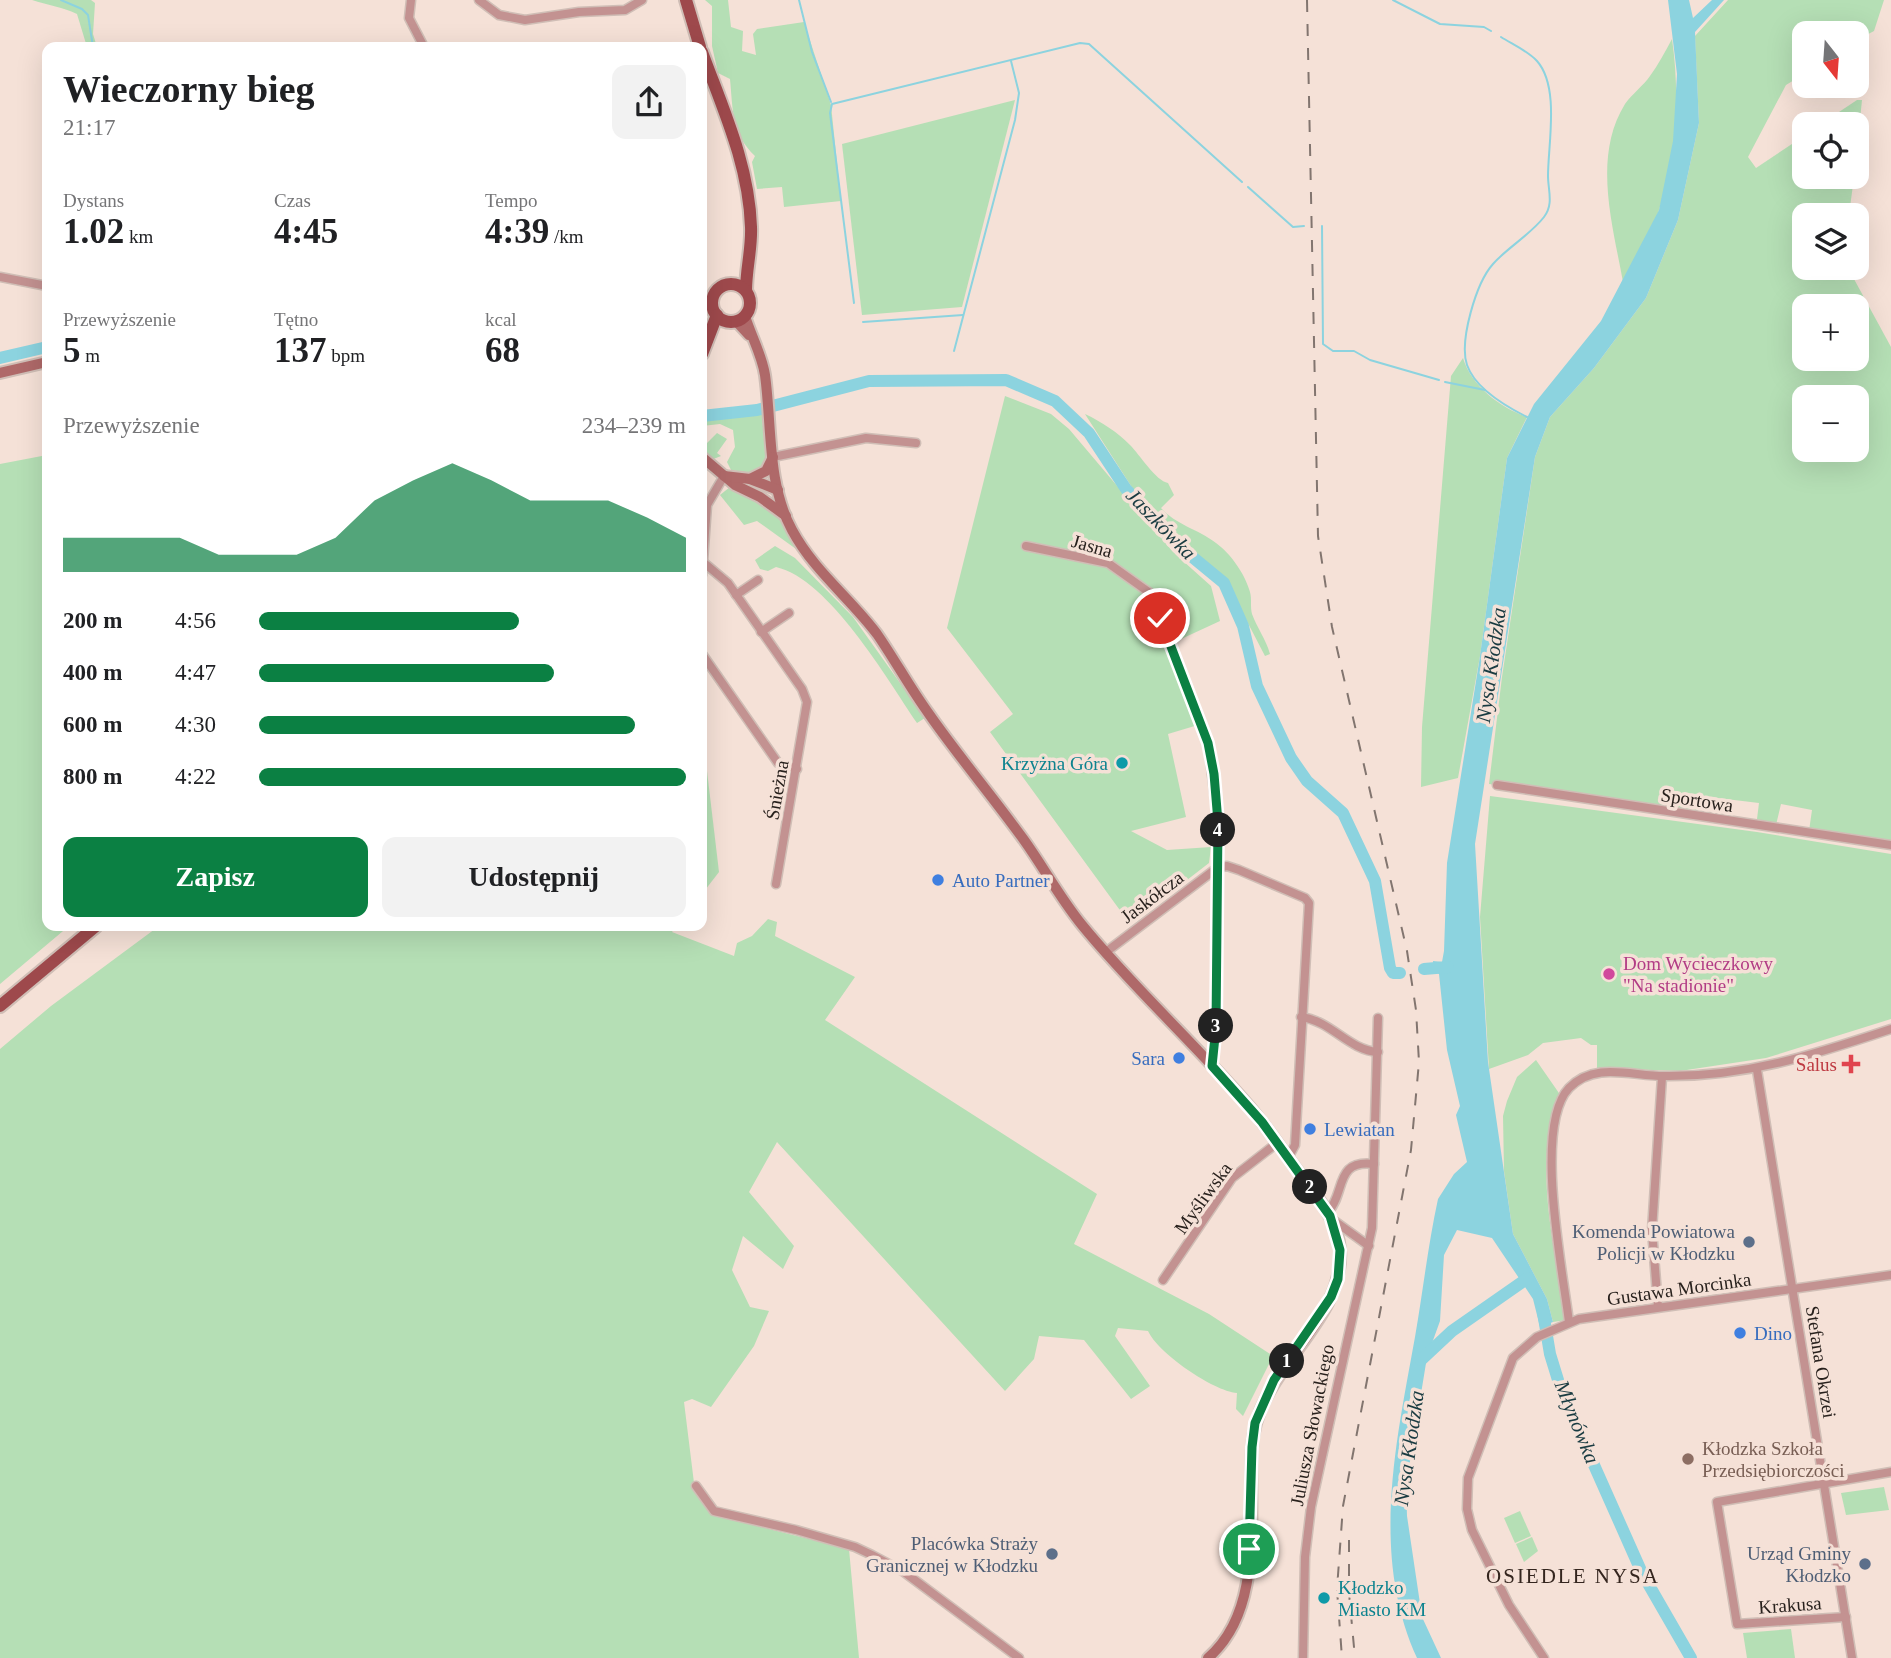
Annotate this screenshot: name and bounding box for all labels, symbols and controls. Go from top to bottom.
north arrow [1792,21,1869,98]
map controls [1792,21,1869,462]
button: share [612,65,686,139]
text: Wieczorny bieg [63,68,315,110]
button: locate [1792,112,1869,189]
text: 21:17 [63,115,115,140]
text: Dystans [63,190,124,211]
text: Czas [274,190,311,211]
text: Tempo [485,190,538,211]
button: layers [1792,203,1869,280]
text: 1.02 [63,212,124,251]
text: 4:45 [274,212,338,251]
text: 4:39 [485,212,549,251]
text: km [124,226,153,247]
text: /km [549,226,583,247]
button: + [1792,294,1869,371]
text: Przewyższenie [63,309,176,330]
text: Tętno [274,309,318,330]
text: kcal [485,309,517,330]
text: 5 [63,331,81,370]
text: 137 [274,331,327,370]
text: 68 [485,331,520,370]
text: m [81,345,100,366]
text: bpm [327,345,365,366]
button: − [1792,385,1869,462]
text: Przewyższenie [63,413,200,438]
text: 234–239 m [582,413,686,438]
water label: Jaszkówka [1121,483,1201,565]
street label: Jasna [1069,530,1115,562]
pin [1130,588,1190,648]
icon: check [1141,599,1179,637]
water label: Nysa Kłodzka [1471,606,1511,725]
text: 200 m [63,608,122,633]
text: 4:56 [175,608,216,633]
text: 400 m [63,660,122,685]
text: 4:47 [175,660,216,685]
text: 600 m [63,712,122,737]
text: 4:30 [175,712,216,737]
place label: Krzyżna Góra [1001,753,1109,774]
marker: Krzyżna Góra [1114,755,1130,771]
street label: Śnieżna [761,758,793,821]
text: 800 m [63,764,122,789]
text: 4:22 [175,764,216,789]
street label: Sportowa [1659,784,1735,816]
pin: 4 [1200,812,1236,848]
text: 4 [1213,819,1222,840]
button: Zapisz [63,837,368,917]
button: Udostępnij [382,837,686,917]
street label: Jaskółcza [1117,866,1188,927]
place label: Auto Partner [952,870,1050,891]
marker: Auto Partner [930,872,946,888]
place label: Dom Wycieczkowy "Na stadionie" [1623,953,1773,996]
marker: Dom Wycieczkowy "Na stadionie" [1601,966,1617,982]
pin: 3 [1198,1009,1234,1044]
text: 3 [1211,1015,1220,1036]
place label: Sara [1131,1048,1166,1069]
marker: Sara [1171,1050,1187,1066]
place label: Salus [1796,1054,1837,1075]
marker: Salus [1843,1056,1859,1072]
place label: Lewiatan [1324,1119,1395,1140]
marker: Lewiatan [1302,1121,1318,1137]
street label: Myśliwska [1170,1158,1236,1238]
pin: 2 [1292,1170,1328,1204]
text: 2 [1305,1176,1314,1197]
place label: Komenda Powiatowa Policji w Kłodzku [1572,1221,1736,1264]
marker: Komenda Powiatowa Policji w Kłodzku [1741,1234,1757,1250]
street label: Gustawa Morcinka [1606,1268,1753,1309]
street label: Stefana Okrzei [1802,1304,1840,1420]
place label: Dino [1754,1323,1792,1344]
marker: Dino [1732,1325,1748,1341]
street label: Juliusza Słowackiego [1286,1342,1338,1508]
pin: 1 [1270,1344,1304,1378]
text: 1 [1282,1350,1291,1371]
water label: Młynówka [1549,1376,1605,1467]
water label: Nysa Kłodzka [1389,1389,1429,1508]
place label: Kłodzka Szkoła Przedsiębiorczości [1702,1438,1844,1481]
marker: Kłodzka Szkoła Przedsiębiorczości [1680,1451,1696,1467]
pin [1219,1519,1279,1579]
icon: arrive [1230,1530,1268,1568]
place label: Placówka Straży Granicznej w Kłodzku [866,1533,1038,1576]
place label: Urząd Gminy Kłodzko [1747,1543,1851,1586]
marker: Placówka Straży Granicznej w Kłodzku [1044,1546,1060,1562]
marker: Urząd Gminy Kłodzko [1857,1556,1873,1572]
district label: OSIEDLE NYSA [1486,1564,1660,1588]
place label: Kłodzko Miasto KM [1338,1577,1426,1620]
marker: Kłodzko Miasto KM [1316,1590,1332,1606]
street label: Krakusa [1758,1592,1823,1618]

